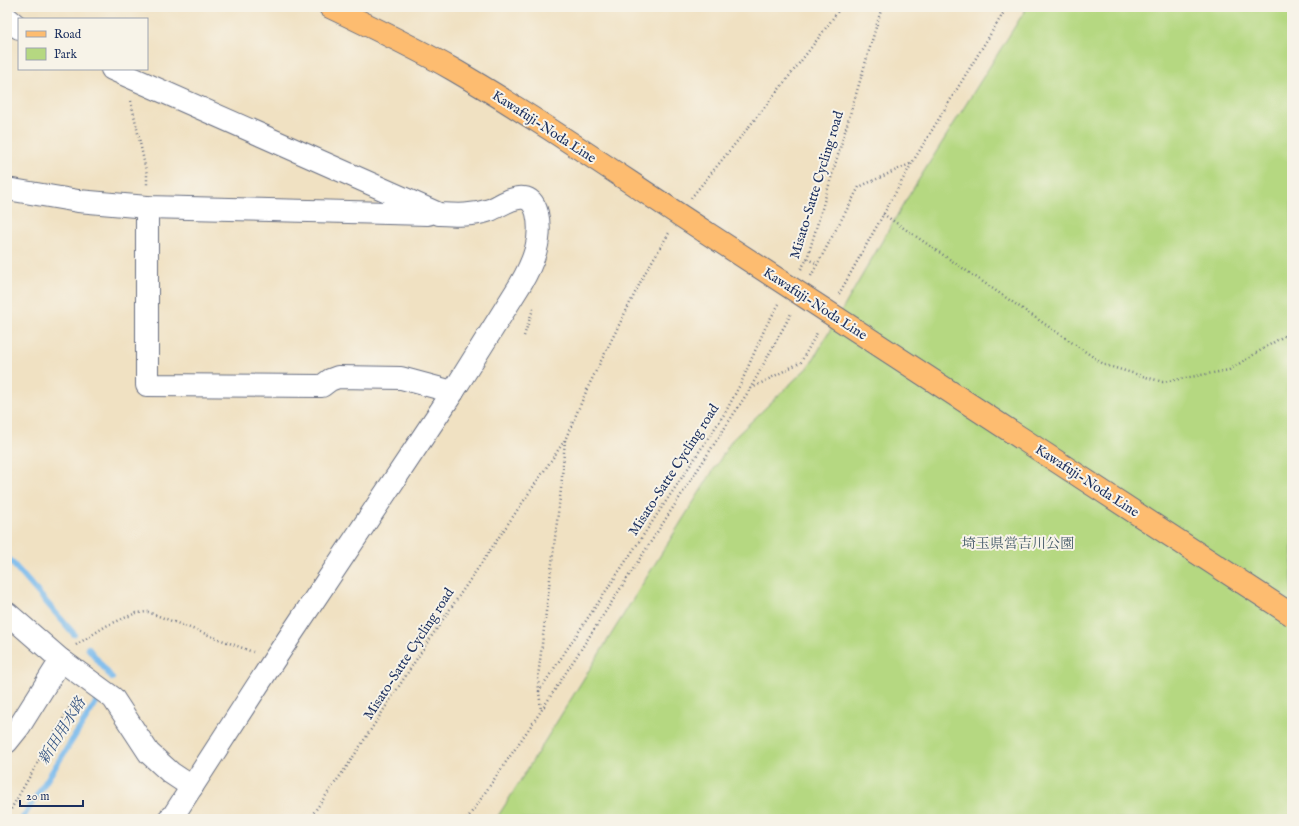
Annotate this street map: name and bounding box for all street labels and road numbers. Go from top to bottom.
street label: Kawafuji-Noda Line [489,87,600,168]
street label: Misato-Satte Cycling road [786,108,848,261]
street label: Kawafuji-Noda Line [760,264,871,345]
street label: Misato-Satte Cycling road [625,400,724,539]
street label: Kawafuji-Noda Line [1032,441,1143,522]
street label: Misato-Satte Cycling road [360,584,459,723]

